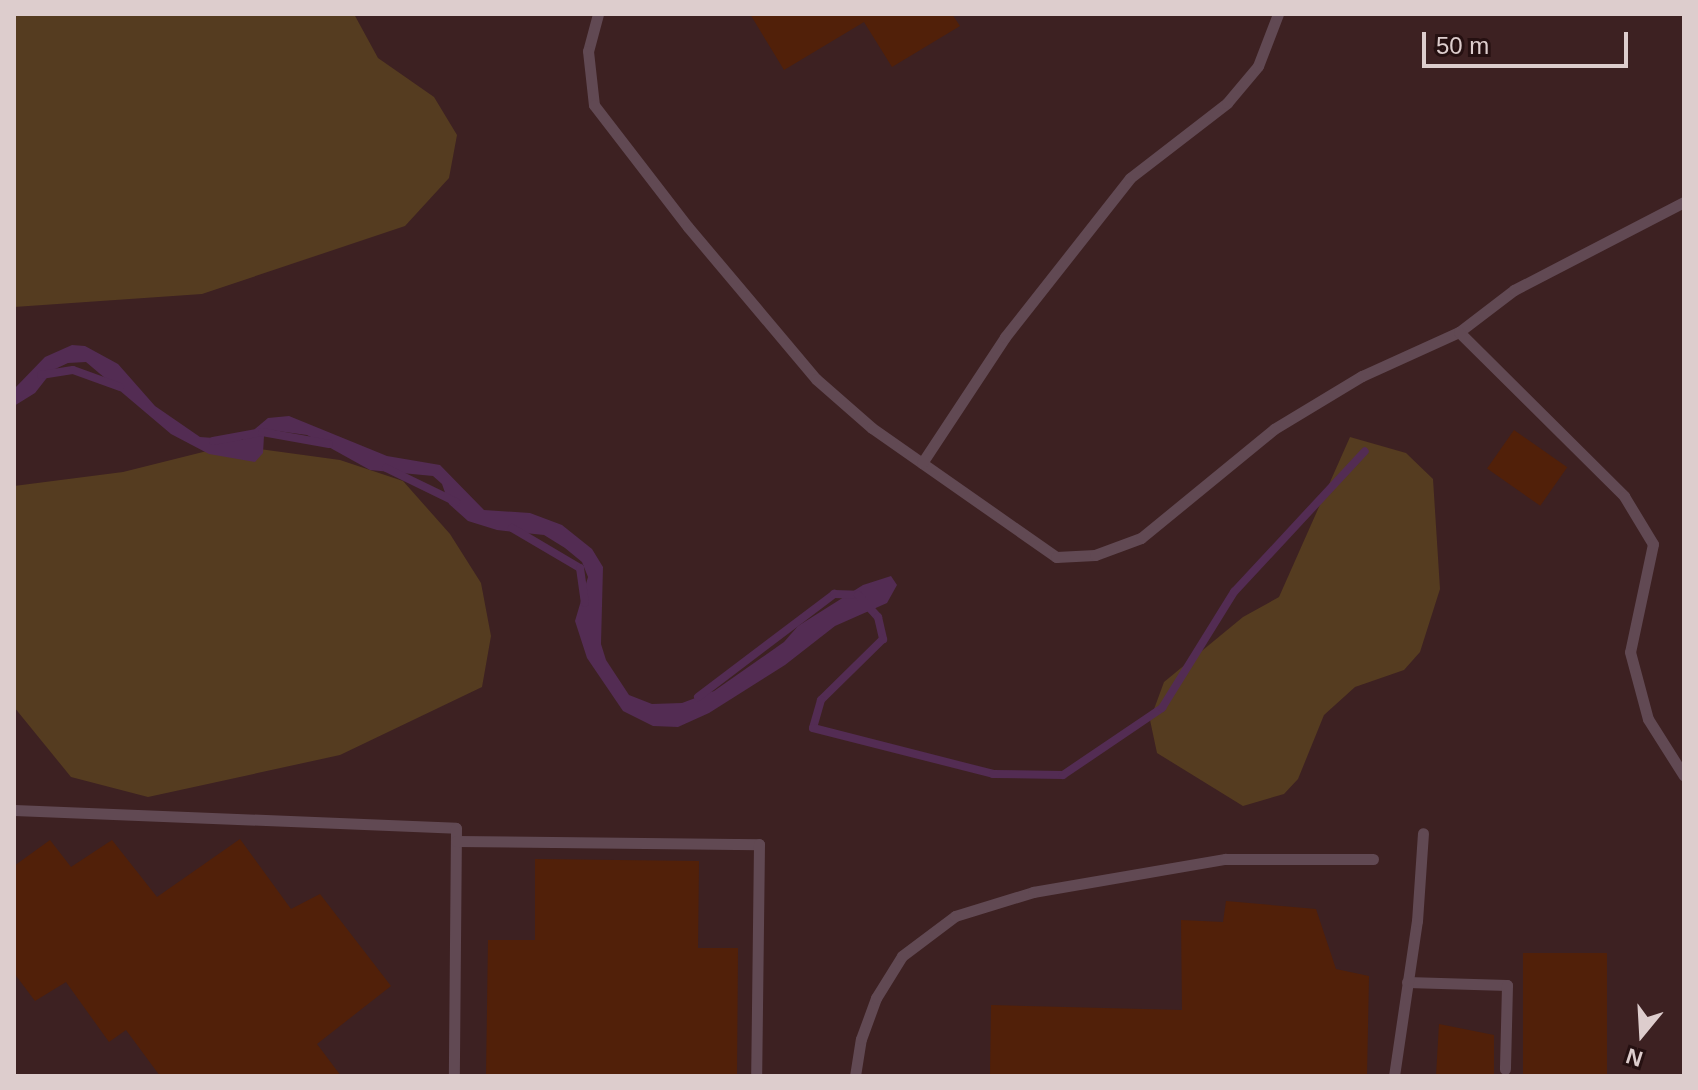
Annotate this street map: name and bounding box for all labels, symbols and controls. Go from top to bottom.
scale bar [1426,16,1632,66]
text: 50 m [1436,32,1489,59]
north arrow [1602,994,1682,1074]
text: N [1623,1043,1646,1072]

